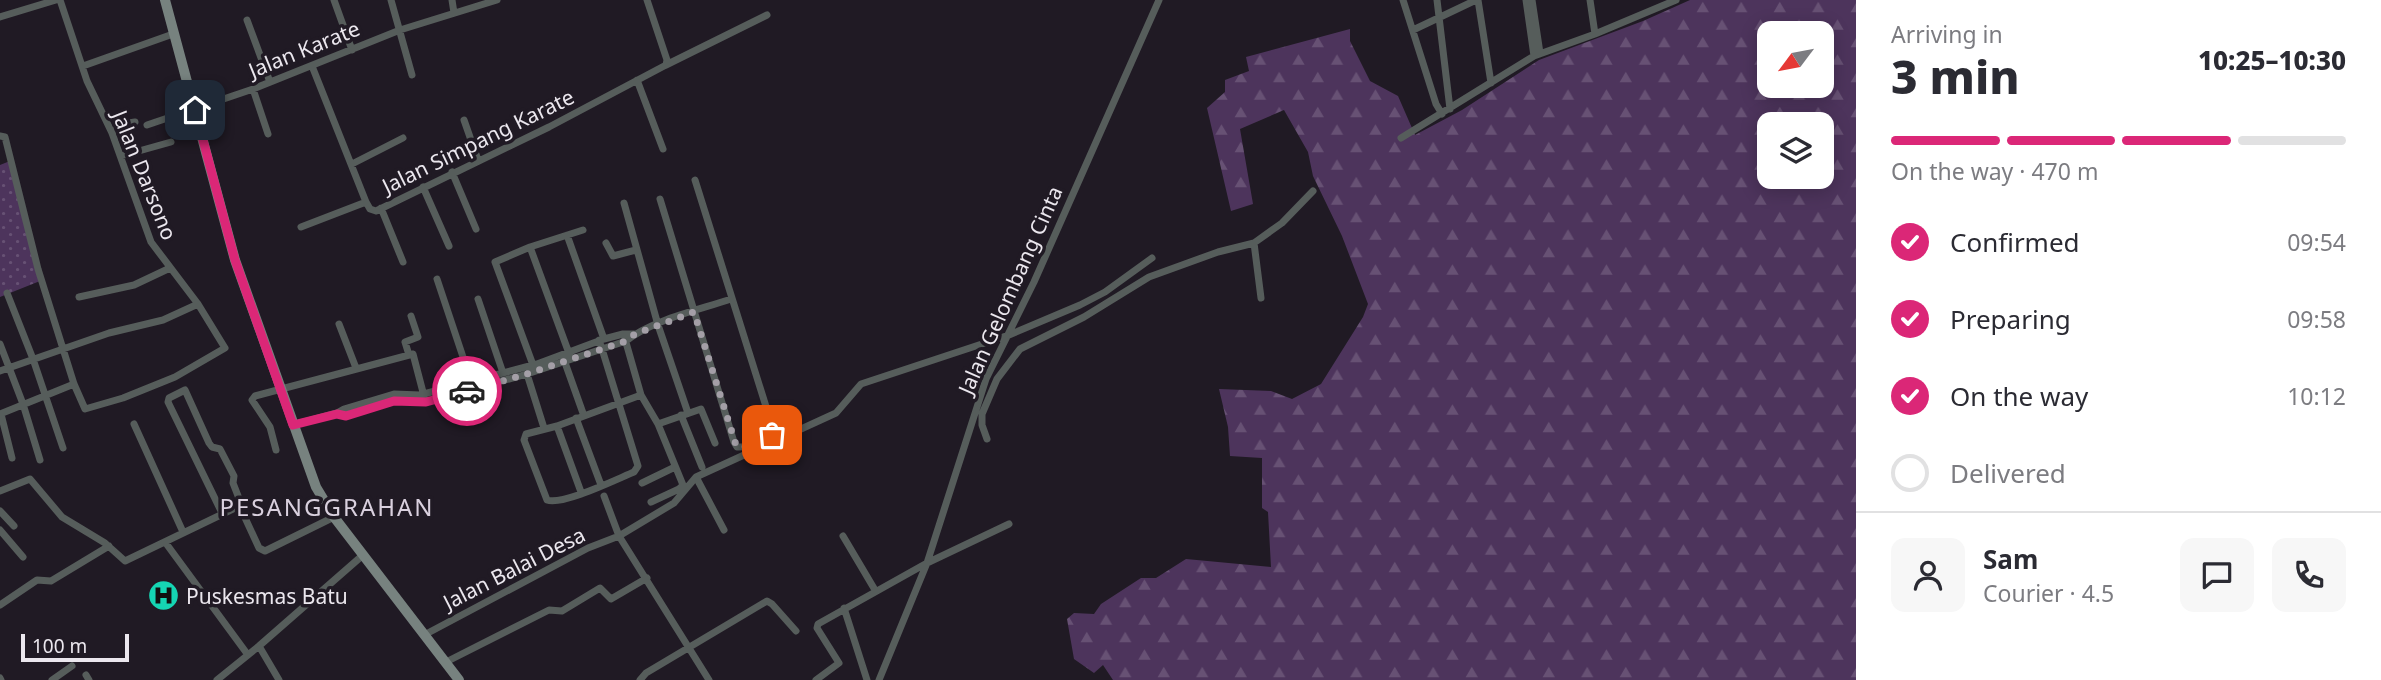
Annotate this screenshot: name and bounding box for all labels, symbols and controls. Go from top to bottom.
street label: Jalan Karate [242,14,364,85]
text: Arriving in [1891,18,2003,50]
north arrow [1757,21,1834,98]
map controls [1757,21,1834,189]
text: 10:25–10:30 [2198,42,2346,78]
text: 3 min [1891,45,2020,107]
pin [165,80,225,140]
street label: Jalan Simpang Karate [376,82,579,200]
icon: home [176,91,214,129]
street label: Jalan Darsono [106,104,184,244]
button: layers [1757,112,1834,189]
text: On the way · 470 m [1891,155,2098,187]
street label: Jalan Gelombang Cinta [951,181,1069,400]
icon: check [1891,223,1929,261]
text: Confirmed [1950,224,2080,260]
text: 09:54 [2287,226,2346,258]
icon: check [1891,300,1929,338]
text: Preparing [1950,301,2071,337]
text: 09:58 [2287,303,2346,335]
courier [432,356,502,426]
icon: car [448,372,486,410]
icon: check [1891,377,1929,415]
text: On the way [1950,378,2088,414]
text: 10:12 [2287,380,2346,412]
pin [742,405,802,465]
icon: bag [753,416,791,454]
text: Delivered [1950,455,2066,491]
district label: PESANGGRAHAN [219,490,435,523]
street label: Jalan Balai Desa [437,520,590,617]
button: person [1891,538,1965,612]
button: chat [2180,538,2254,612]
button: phone [2272,538,2346,612]
text: Sam [1983,541,2038,577]
text: Courier · 4.5 [1983,577,2114,609]
hospital icon: Puskesmas Batu [146,579,180,613]
place label: Puskesmas Batu [186,582,348,610]
scale bar [21,631,130,663]
text: 100 m [32,633,87,659]

